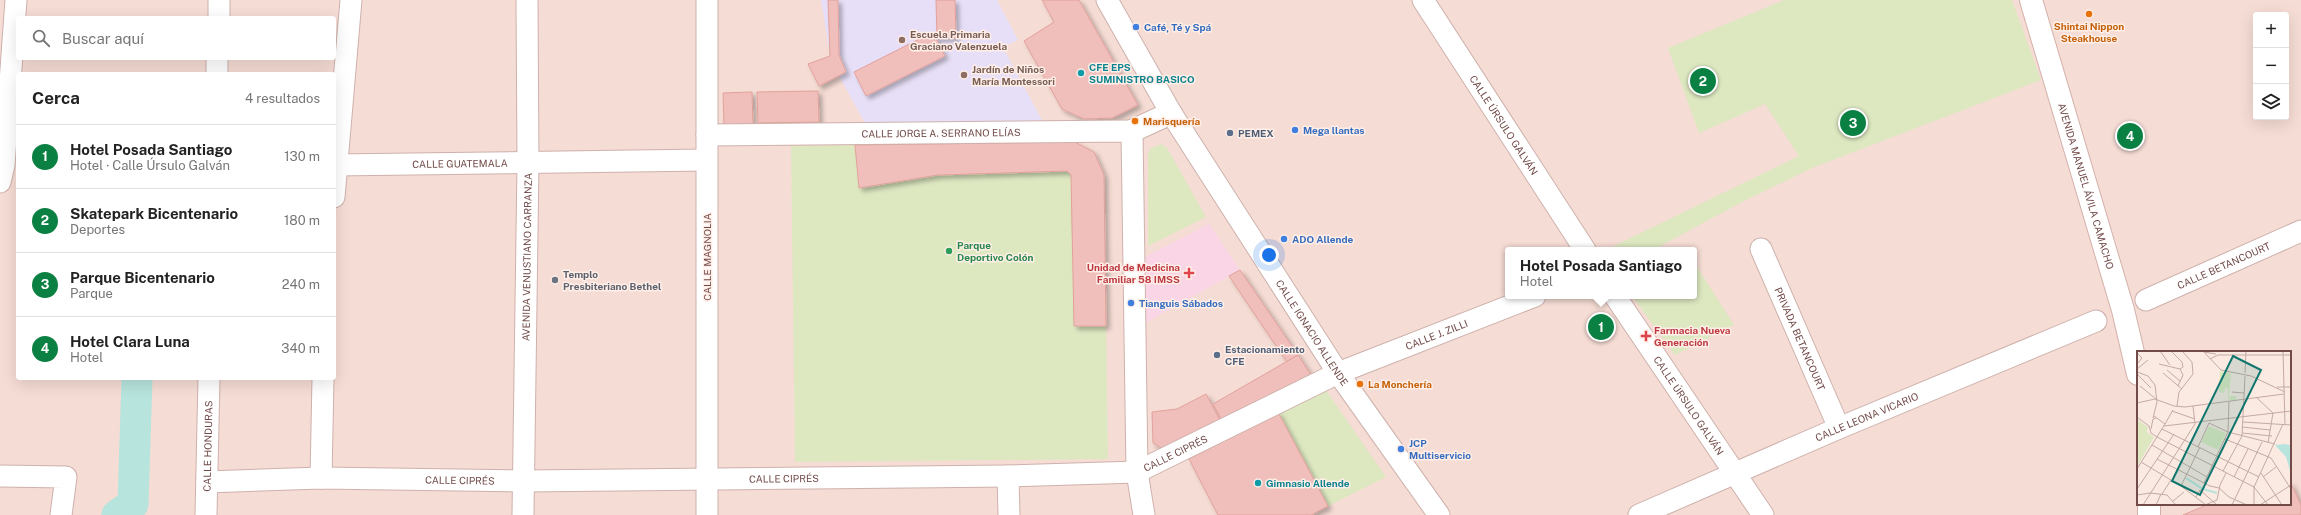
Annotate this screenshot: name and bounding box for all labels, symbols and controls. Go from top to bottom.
marker: Shintai Nippon Steakhouse [2084,9,2094,19]
map controls [2253,12,2289,120]
button: + [2253,12,2289,48]
search box [16,16,336,60]
place label: Shintai Nippon Steakhouse [2054,20,2124,44]
place label: Café, Té y Spá [1144,21,1211,33]
marker: Café, Té y Spá [1131,22,1141,32]
icon: search [30,27,52,49]
place label: Escuela Primaria Graciano Valenzuela [910,28,1007,52]
text: Buscar aquí [62,30,144,47]
marker: Escuela Primaria Graciano Valenzuela [897,35,907,45]
button: − [2253,48,2289,84]
place label: CFE EPS SUMINISTRO BASICO [1089,61,1195,85]
place label: Jardín de Niños María Montessori [972,63,1055,87]
pin: 2 [1690,66,1716,96]
marker: CFE EPS SUMINISTRO BASICO [1076,68,1086,78]
marker: Jardín de Niños María Montessori [959,70,969,80]
street label: CALLE ÚRSULO GALVÁN [1467,73,1541,177]
button: layers [2253,84,2289,120]
text: Cerca [32,88,80,108]
text: 4 resultados [245,91,320,106]
street label: AVENIDA MANUEL ÁVILA CAMACHO [2056,101,2117,271]
pin: 3 [1840,108,1866,138]
place label: Marisquería [1143,115,1200,127]
marker: Marisquería [1130,116,1140,126]
pin: 4 [2117,121,2143,151]
place label: Mega llantas [1303,124,1365,136]
marker: Mega llantas [1290,125,1300,135]
street label: CALLE JORGE A. SERRANO ELÍAS [861,126,1021,140]
place label: PEMEX [1238,127,1274,139]
marker: PEMEX [1225,128,1235,138]
text: Hotel Posada Santiago [70,141,232,158]
text: 1 [42,149,48,164]
text: 130 m [284,149,320,164]
street label: CALLE GUATEMALA [412,157,508,170]
text: Hotel · Calle Úrsulo Galván [70,158,230,173]
street label: AVENIDA VENUSTIANO CARRANZA [519,173,534,341]
text: Skatepark Bicentenario [70,205,238,222]
text: 2 [41,213,49,228]
text: 180 m [284,213,320,228]
street label: CALLE MAGNOLIA [701,213,713,301]
text: Deportes [70,222,125,237]
place label: ADO Allende [1292,233,1353,245]
marker: ADO Allende [1279,234,1289,244]
place label: Parque Deportivo Colón [957,239,1033,263]
street label: CALLE BETANCOURT [2175,239,2272,291]
your location [1259,245,1279,265]
marker: Parque Deportivo Colón [944,246,954,256]
popup [1505,247,1697,299]
text: Hotel Posada Santiago [1520,257,1682,274]
place label: Unidad de Medicina Familiar 58 IMSS [1087,261,1180,285]
marker: Unidad de Medicina Familiar 58 IMSS [1183,267,1195,279]
place label: Templo Presbiteriano Bethel [563,268,661,292]
text: Parque Bicentenario [70,269,215,286]
text: Hotel [1520,274,1553,289]
marker: Templo Presbiteriano Bethel [550,275,560,285]
text: 3 [41,277,49,292]
text: 240 m [282,277,320,292]
street label: CALLE IGNACIO ALLENDE [1274,277,1351,388]
street label: PRIVADA BETANCOURT [1772,285,1828,392]
text: Parque [70,286,113,301]
place label: Tianguis Sábados [1139,297,1223,309]
marker: Tianguis Sábados [1126,298,1136,308]
pin: 1 [1588,312,1614,342]
street label: CALLE J. ZILLI [1404,317,1469,352]
place label: Farmacia Nueva Generación [1654,324,1731,348]
marker: Farmacia Nueva Generación [1641,331,1651,341]
text: Hotel Clara Luna [70,333,190,350]
text: 4 [41,341,49,356]
text: 340 m [281,341,320,356]
place label: Estacionamiento CFE [1225,343,1305,367]
text: Hotel [70,350,103,365]
marker: Estacionamiento CFE [1212,350,1222,360]
inset map [2137,351,2291,505]
street label: CALLE ÚRSULO GALVÁN [1651,354,1727,457]
place label: La Monchería [1368,378,1432,390]
marker: La Monchería [1355,379,1365,389]
street label: CALLE LEONA VICARIO [1813,390,1920,444]
street label: CALLE HONDURAS [201,400,215,492]
street label: CALLE CIPRÉS [1141,432,1210,474]
place label: JCP Multiservicio [1409,437,1471,461]
marker: JCP Multiservicio [1396,444,1406,454]
street label: CALLE CIPRÉS [749,472,819,485]
street label: CALLE CIPRÉS [425,474,495,487]
place label: Gimnasio Allende [1266,477,1350,489]
marker: Gimnasio Allende [1253,478,1263,488]

